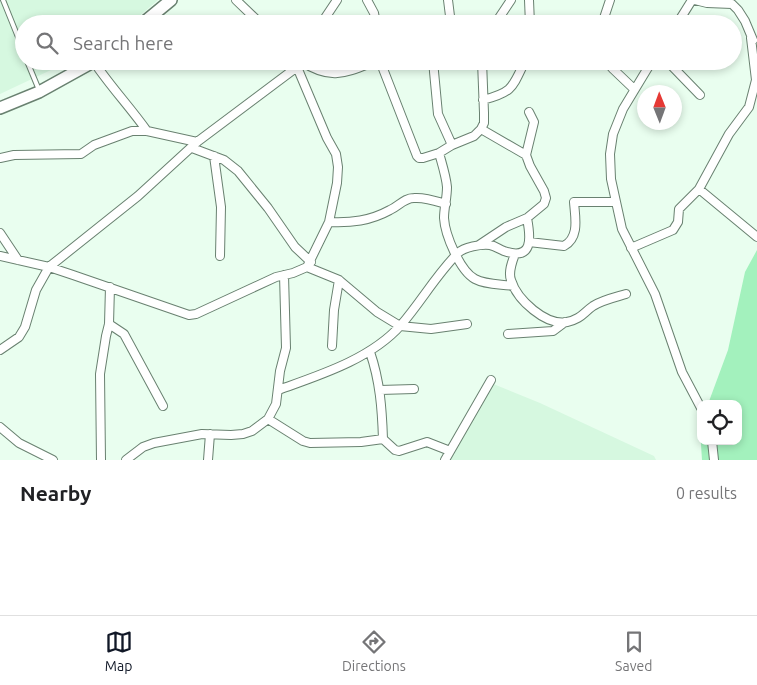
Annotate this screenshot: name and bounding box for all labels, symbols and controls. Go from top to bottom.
search box [15,15,742,70]
icon: search [33,29,61,57]
text: Search here [73,32,173,54]
north arrow [637,85,682,130]
map controls [697,400,742,445]
button: locate [697,400,742,445]
text: Nearby [20,481,91,505]
text: 0 results [676,484,737,502]
tab: Map [105,628,133,674]
tab: Directions [342,628,406,674]
tab: Saved [615,628,652,674]

